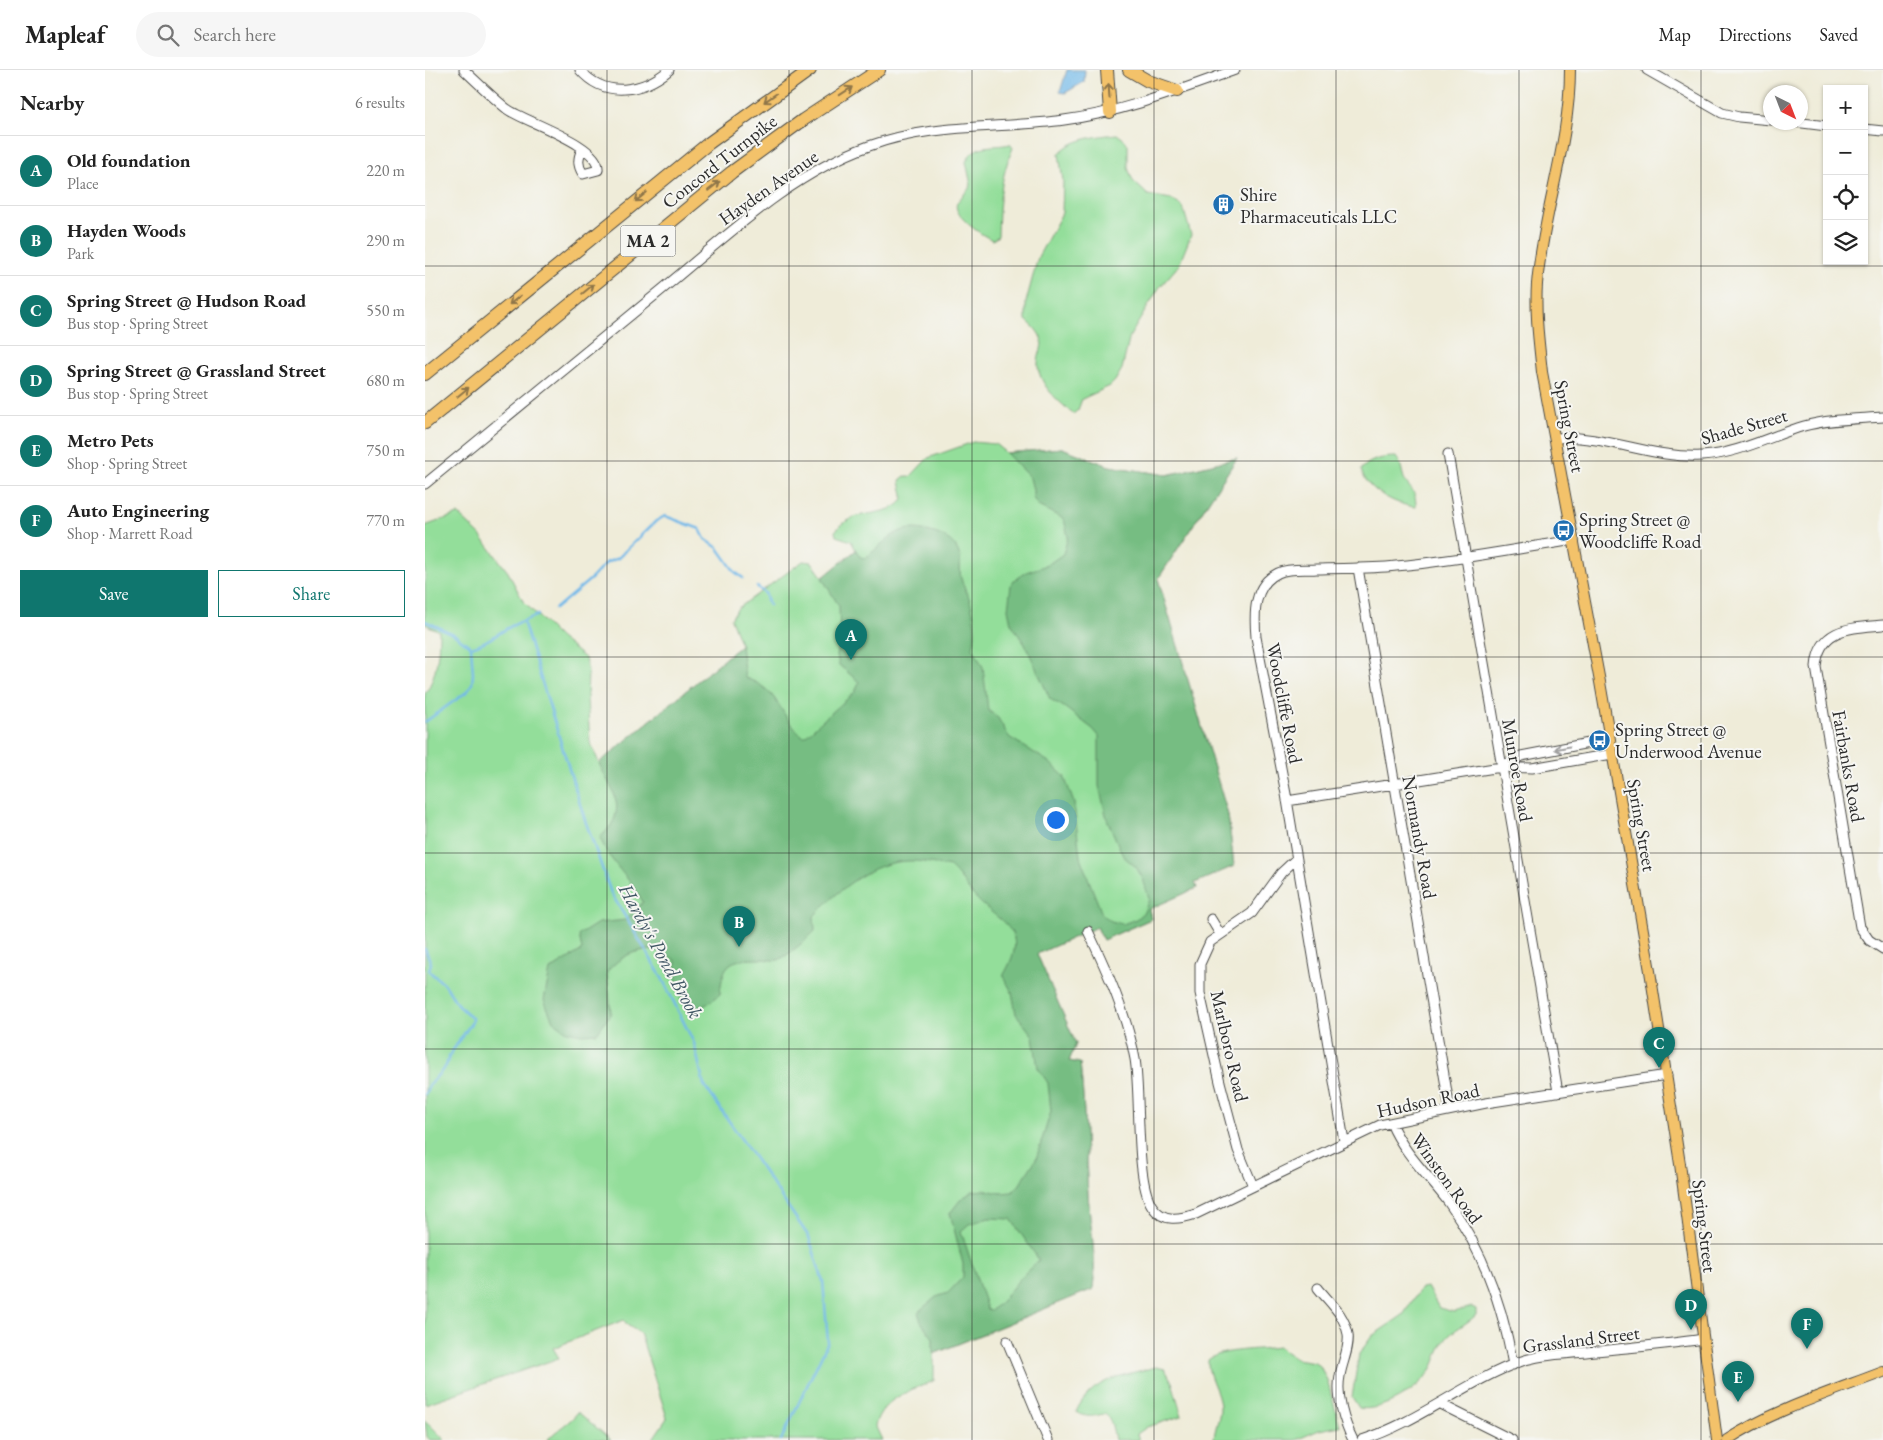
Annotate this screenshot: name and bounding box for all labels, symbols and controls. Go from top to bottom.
search box [136,12,486,57]
text: Mapleaf [25,19,106,50]
icon: search [154,21,182,49]
text: Search here [194,22,276,47]
text: Map [1659,23,1691,46]
text: Directions [1719,23,1791,46]
text: Saved [1819,23,1858,46]
one-way arrow [1104,83,1113,99]
north arrow [1763,85,1808,130]
map controls [1823,85,1868,265]
button: + [1823,85,1868,130]
one-way arrow [838,86,852,96]
text: Nearby [20,89,84,116]
text: 6 results [355,92,405,113]
one-way arrow [763,93,777,103]
street label: Concord Turnpike [657,109,782,214]
button: − [1823,130,1868,175]
street label: Hayden Avenue [714,144,823,231]
text: Old foundation [67,148,191,173]
text: A [30,160,42,181]
text: 220 m [366,160,405,181]
text: Place [67,173,99,194]
button: locate [1823,175,1868,220]
one-way arrow [707,181,720,192]
place label: Shire Pharmaceuticals LLC [1240,182,1397,229]
one-way arrow [635,191,648,202]
building icon: Shire Pharmaceuticals LLC [1212,193,1236,217]
text: Hayden Woods [67,218,186,243]
button: layers [1823,220,1868,265]
road number: MA 2 [621,226,675,257]
text: B [31,230,41,251]
text: 290 m [366,230,405,251]
text: Park [67,243,94,264]
one-way arrow [581,284,594,295]
text: Spring Street @ Hudson Road [67,288,306,313]
one-way arrow [509,294,522,305]
text: C [30,300,42,321]
text: 550 m [366,300,405,321]
text: Bus stop · Spring Street [67,313,208,334]
text: Spring Street @ Grassland Street [67,358,326,383]
text: D [30,370,42,391]
text: 680 m [366,370,405,391]
street label: Spring Street [1548,378,1591,474]
text: Bus stop · Spring Street [67,383,208,404]
one-way arrow [456,387,469,398]
street label: Shade Street [1698,402,1790,451]
text: Metro Pets [67,428,154,453]
text: E [31,440,41,461]
text: 750 m [366,440,405,461]
text: Shop · Spring Street [67,453,187,474]
text: Auto Engineering [67,498,209,523]
place label: Spring Street @ Woodcliffe Road [1579,507,1702,554]
text: F [32,510,40,531]
text: 770 m [366,510,405,531]
bus stop icon: Spring Street @ Woodcliffe Road [1551,518,1575,542]
text: Shop · Marrett Road [67,523,193,544]
button: Save [20,570,208,617]
button: Share [218,570,405,617]
pin: A [835,619,867,660]
street label: Woodcliffe Road [1261,641,1309,766]
street label: Fairbanks Road [1826,708,1871,824]
street label: Munroe Road [1496,717,1539,824]
place label: Spring Street @ Underwood Avenue [1615,717,1762,764]
bus stop icon: Spring Street @ Underwood Avenue [1587,728,1611,752]
one-way arrow [1554,744,1570,754]
street label: Normandy Road [1396,774,1443,901]
street label: Spring Street [1621,777,1662,873]
your location [1043,807,1069,833]
water label: Hardy's Pond Brook [613,878,709,1023]
pin: B [723,906,755,947]
street label: Marlboro Road [1205,988,1255,1105]
pin: C [1643,1027,1675,1068]
street label: Hudson Road [1375,1077,1482,1124]
street label: Winston Road [1405,1128,1488,1229]
street label: Spring Street [1686,1178,1723,1274]
pin: D [1675,1289,1707,1330]
pin: F [1791,1308,1823,1349]
street label: Grassland Street [1521,1320,1641,1359]
pin: E [1722,1361,1754,1402]

